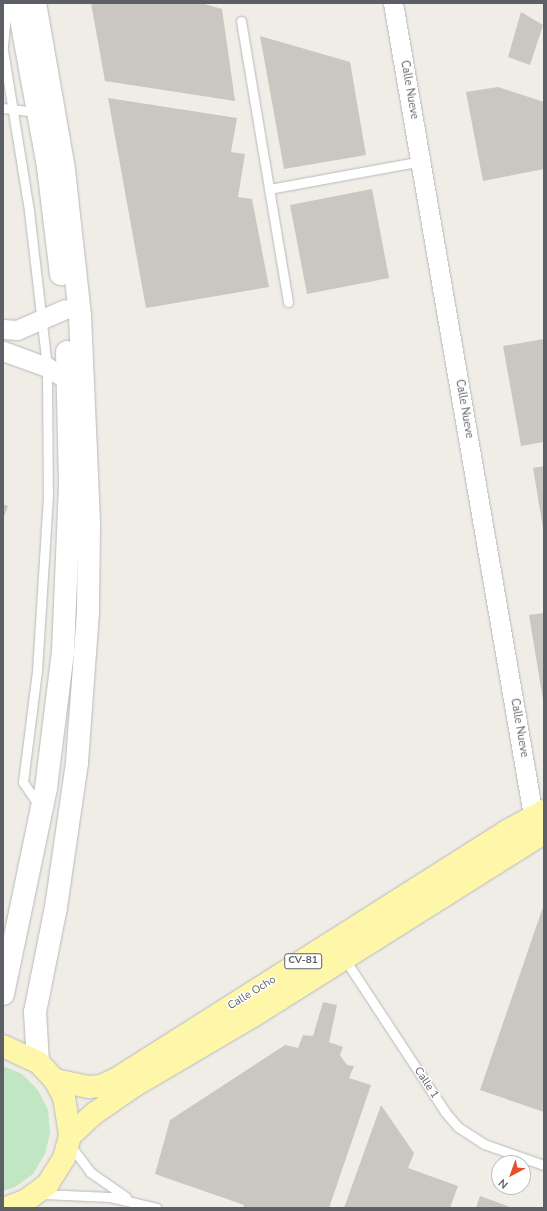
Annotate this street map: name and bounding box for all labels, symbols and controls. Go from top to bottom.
street label: Calle Nueve [397,59,421,121]
street label: Calle Nueve [452,378,476,440]
street label: Calle Nueve [507,697,531,759]
road number: CV-81 [284,953,322,969]
street label: Calle Ocho [226,973,278,1013]
street label: Calle 1 [411,1065,441,1101]
north arrow [491,1155,531,1195]
text: N [495,1175,511,1192]

